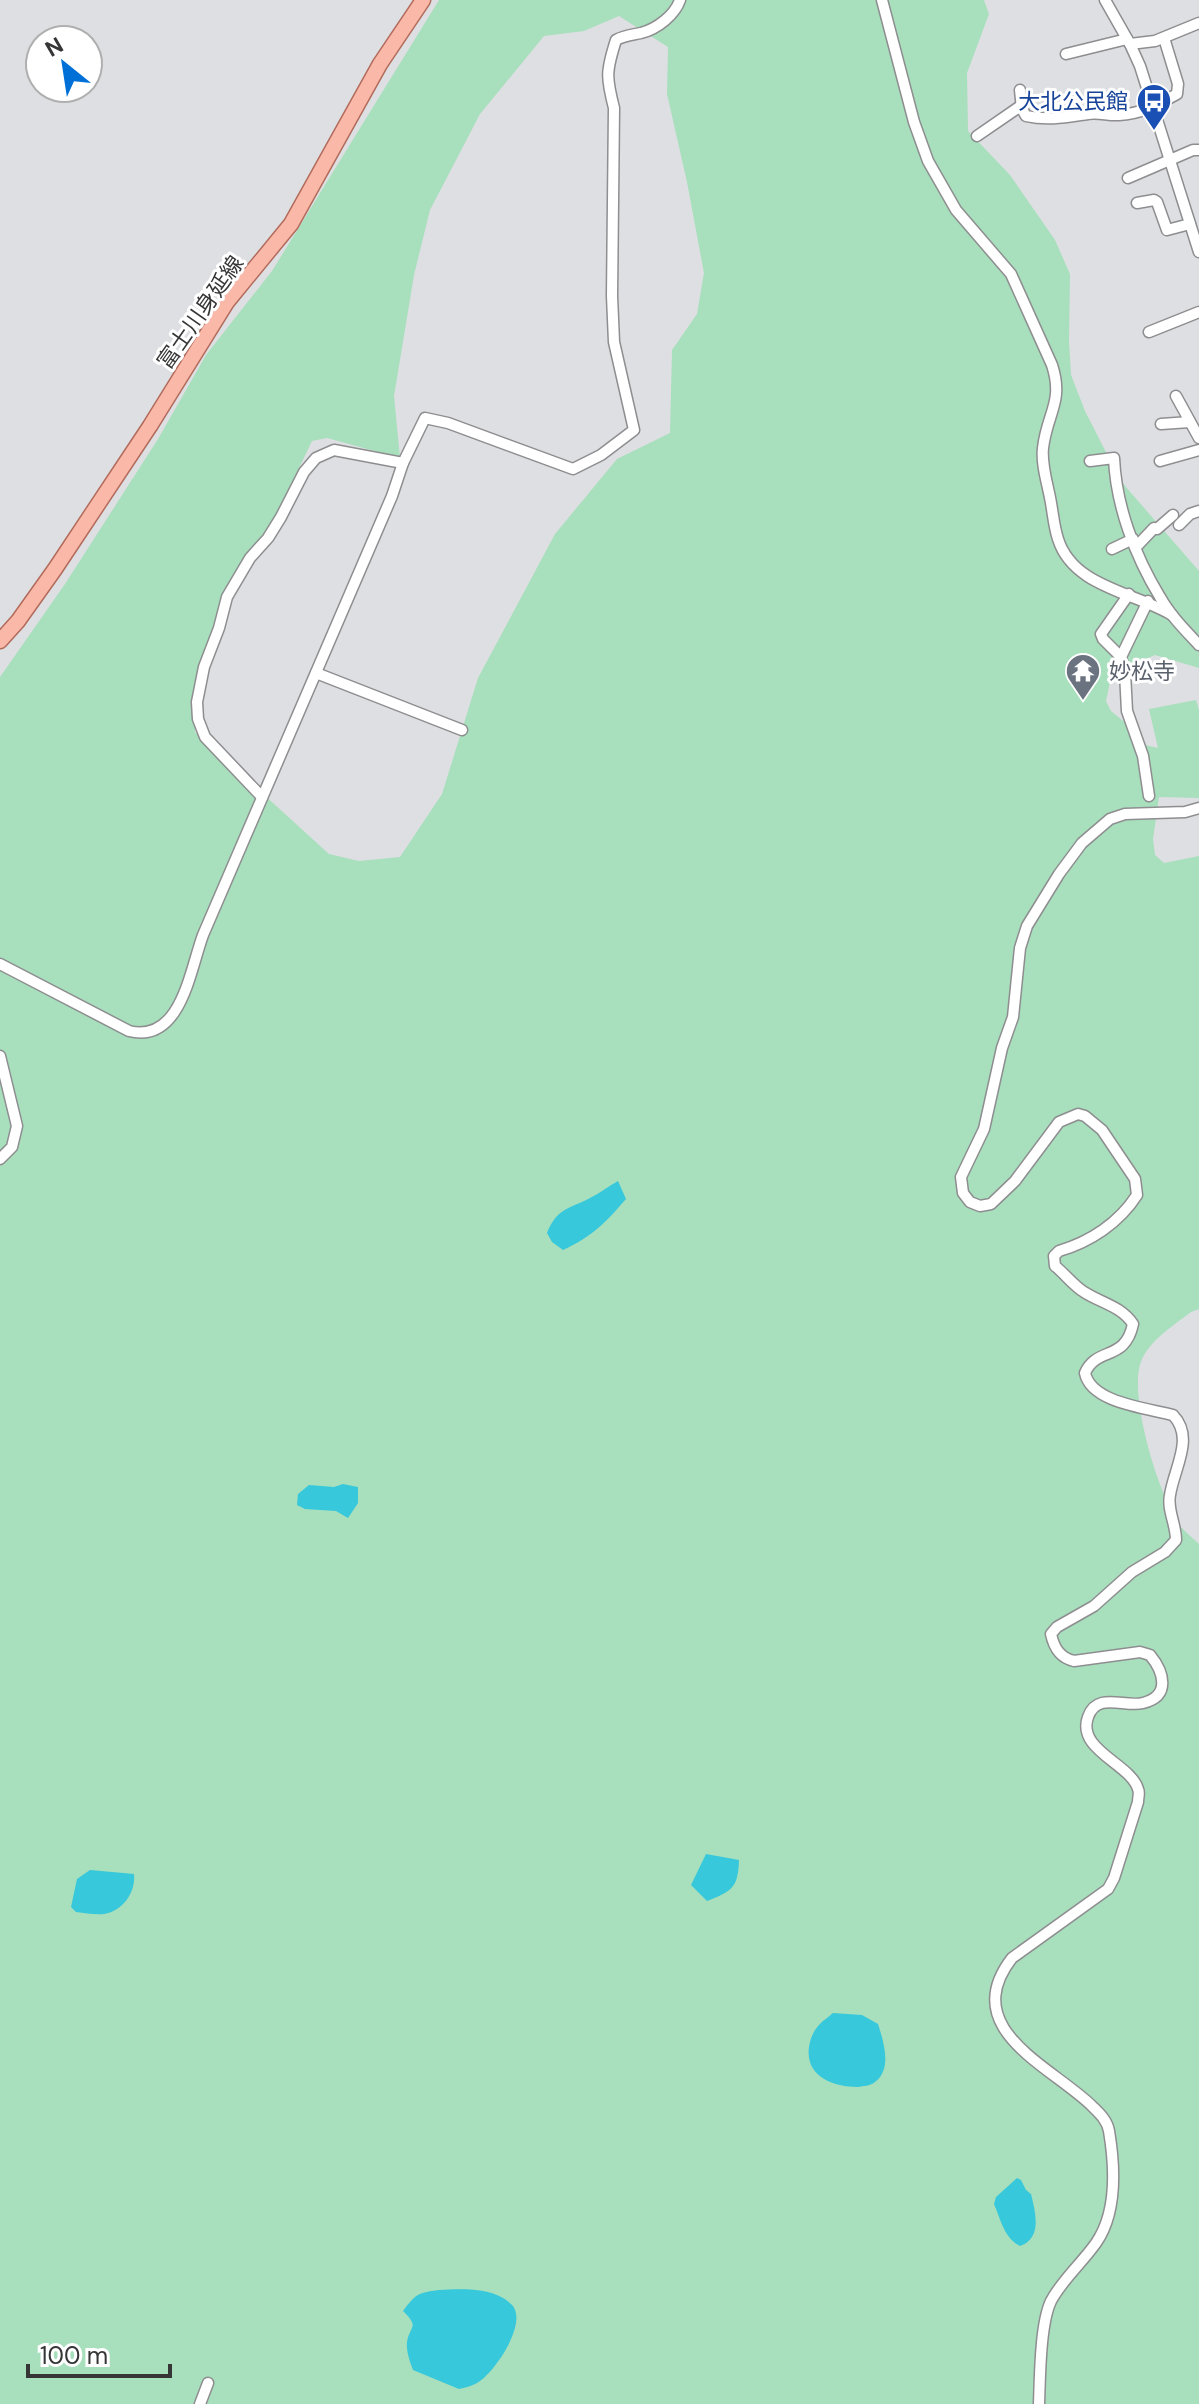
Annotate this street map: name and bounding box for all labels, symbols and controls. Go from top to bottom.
north arrow [24,24,104,104]
text: N [40,31,68,64]
bus stop icon: 大北公民館 [1135,82,1173,132]
place label: 大北公民館 [1018,87,1128,116]
street label: 富士川身延線 [151,250,250,375]
temple icon: 妙松寺 [1064,652,1102,702]
place label: 妙松寺 [1109,657,1175,686]
scale bar [28,2328,170,2378]
text: 100 m [40,2340,108,2371]

